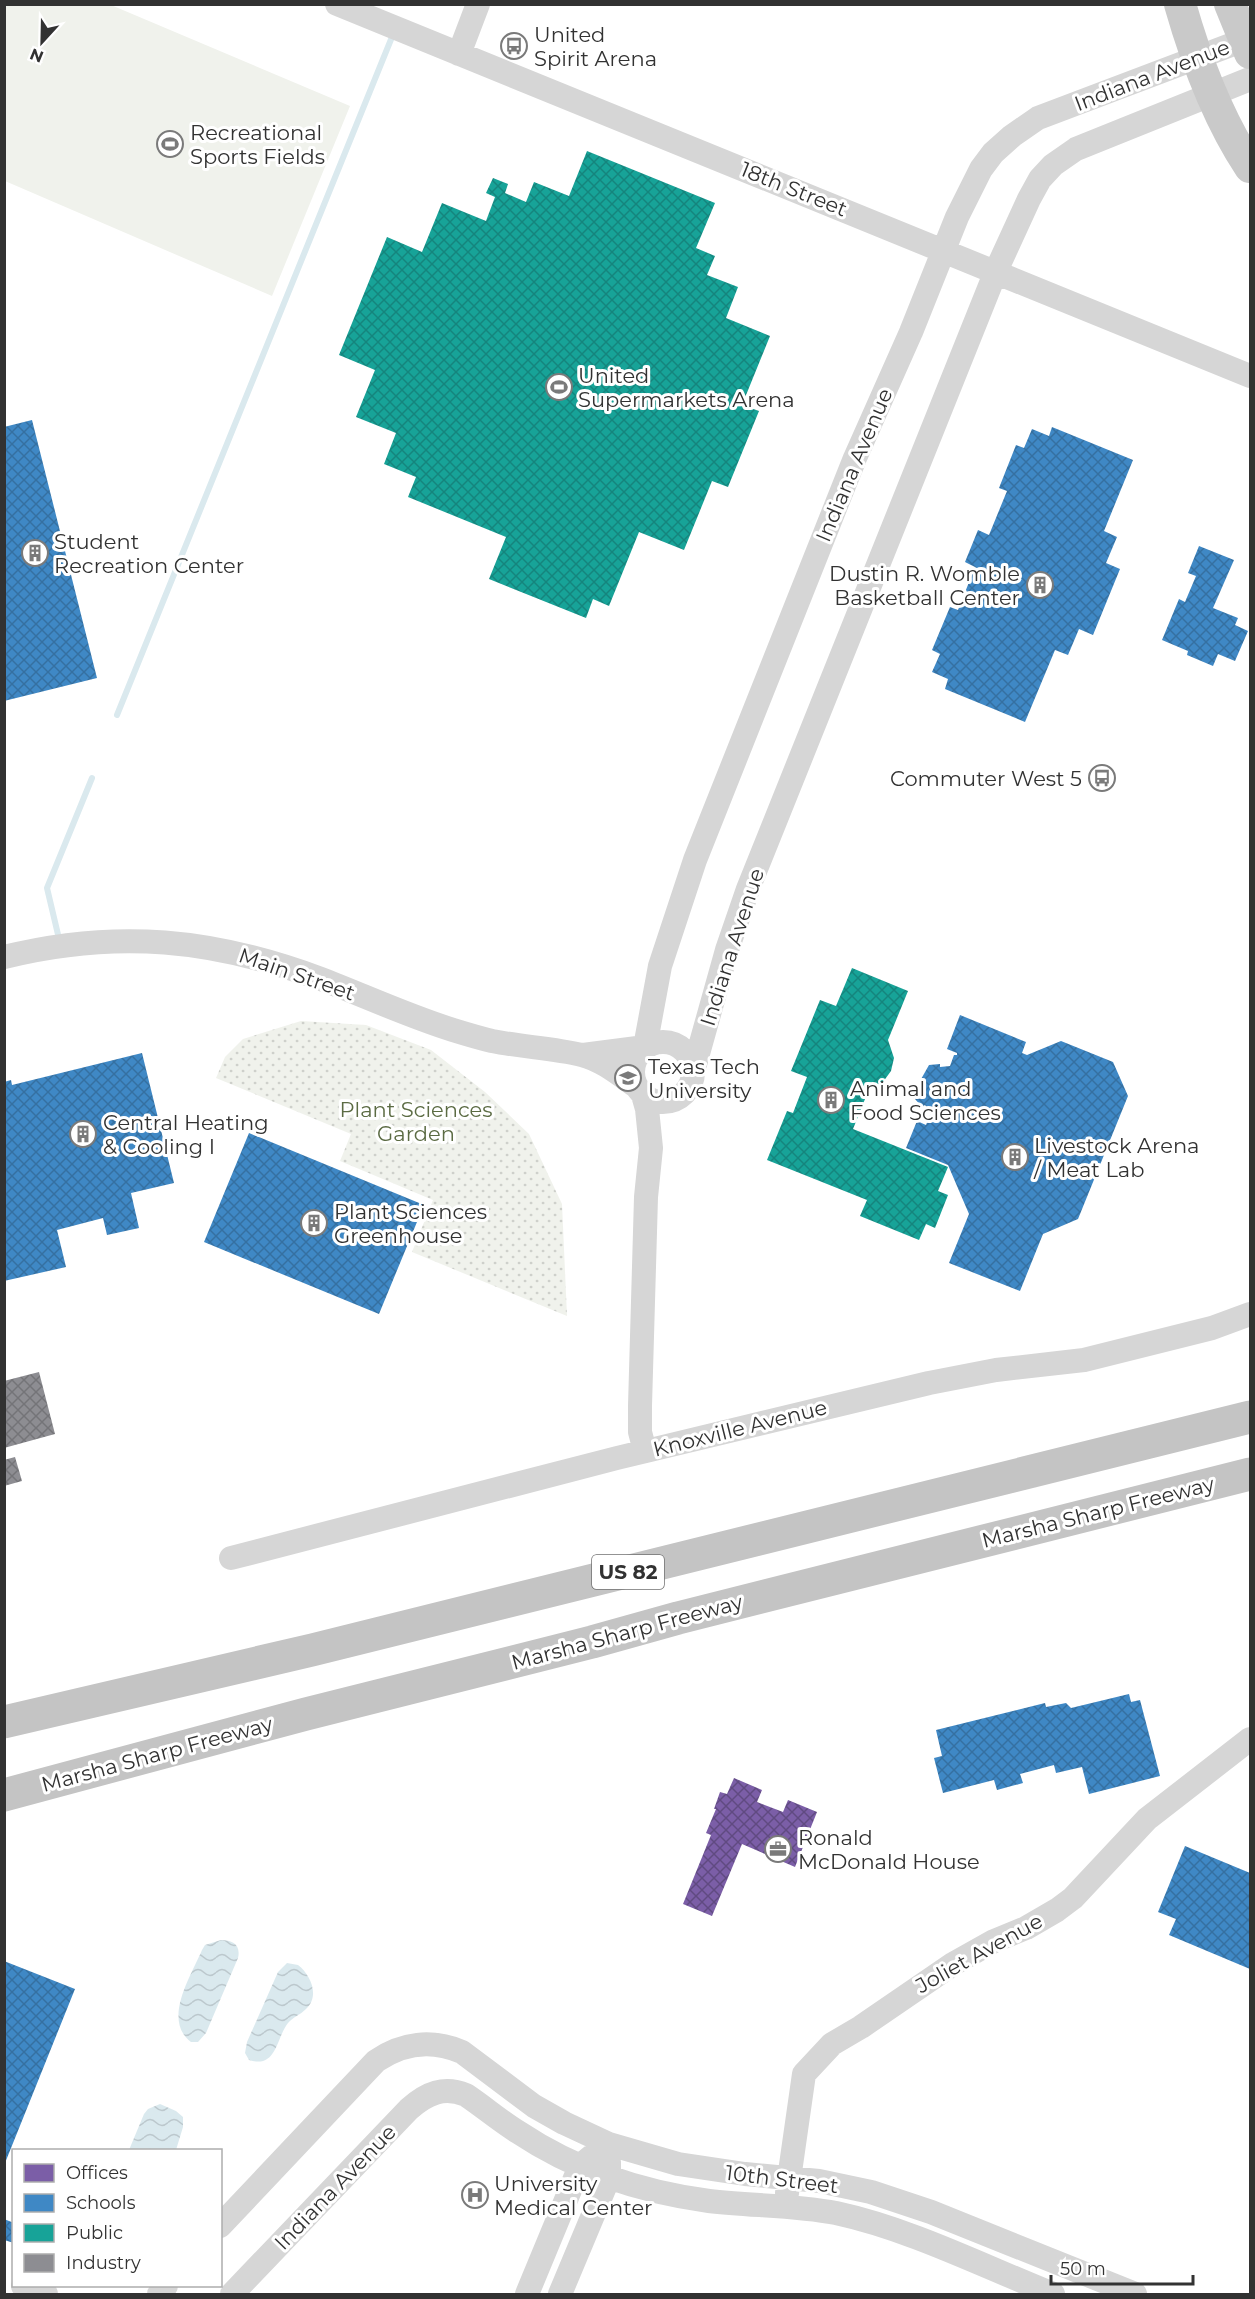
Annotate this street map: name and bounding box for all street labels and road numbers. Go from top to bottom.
street label: Indiana Avenue [1071,34,1233,116]
street label: 18th Street [737,156,851,222]
street label: Indiana Avenue [810,385,898,545]
street label: Indiana Avenue [695,865,769,1029]
street label: Main Street [236,942,358,1006]
street label: Knoxville Avenue [650,1394,830,1462]
street label: Marsha Sharp Freeway [979,1471,1217,1553]
road number: US 82 [592,1555,664,1589]
street label: Marsha Sharp Freeway [509,1589,746,1675]
street label: Marsha Sharp Freeway [39,1711,276,1797]
street label: Joliet Avenue [910,1908,1047,1999]
street label: Indiana Avenue [269,2119,401,2255]
street label: 10th Street [724,2160,840,2198]

